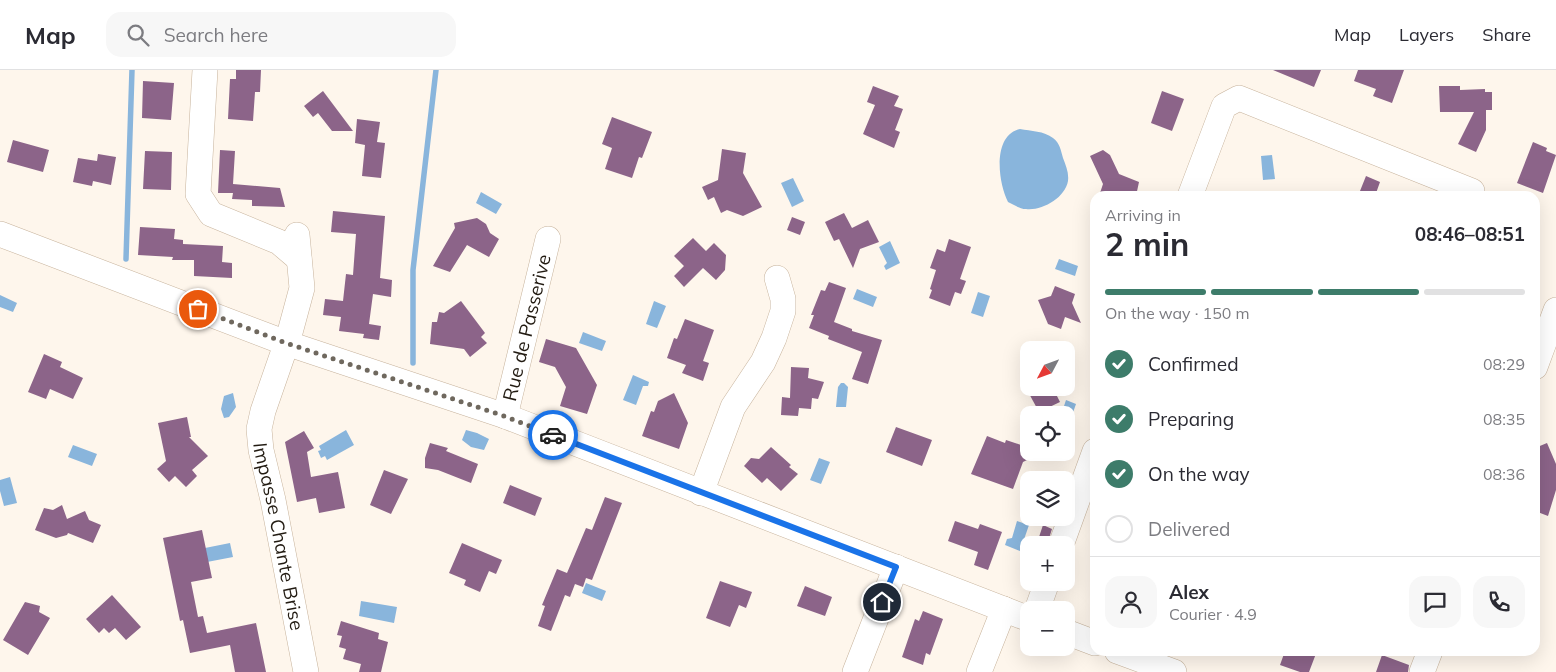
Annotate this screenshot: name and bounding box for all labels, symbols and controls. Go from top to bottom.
search box [106,12,456,57]
text: Map [25,20,76,50]
icon: search [124,21,152,49]
text: Search here [164,23,268,47]
text: Map [1334,23,1371,46]
text: Layers [1399,23,1454,46]
text: Share [1482,23,1531,46]
text: Arriving in [1105,205,1181,225]
text: 08:46–08:51 [1415,222,1525,246]
text: 2 min [1105,224,1189,264]
street label: Rue de Passerive [497,252,556,403]
pin [177,288,219,330]
icon: bag [184,295,212,323]
text: On the way · 150 m [1105,303,1250,323]
north arrow [1020,341,1075,396]
map controls [1020,341,1075,656]
icon: check [1105,350,1133,378]
text: Confirmed [1148,352,1239,376]
text: 08:29 [1483,354,1525,374]
icon: check [1105,405,1133,433]
button: locate [1020,406,1075,461]
text: Preparing [1148,407,1234,431]
text: 08:35 [1483,409,1525,429]
courier [528,410,578,460]
icon: car [539,421,567,449]
street label: Impasse Chante Brise [248,441,310,632]
icon: check [1105,460,1133,488]
text: On the way [1148,462,1250,486]
text: 08:36 [1483,464,1525,484]
button: layers [1020,471,1075,526]
text: Delivered [1148,517,1230,541]
button: + [1020,536,1075,591]
button: person [1105,576,1157,628]
button: chat [1409,576,1461,628]
button: phone [1473,576,1525,628]
text: Alex [1169,580,1209,604]
pin [861,581,903,623]
icon: home [868,588,896,616]
button: − [1020,601,1075,656]
text: Courier · 4.9 [1169,604,1257,624]

